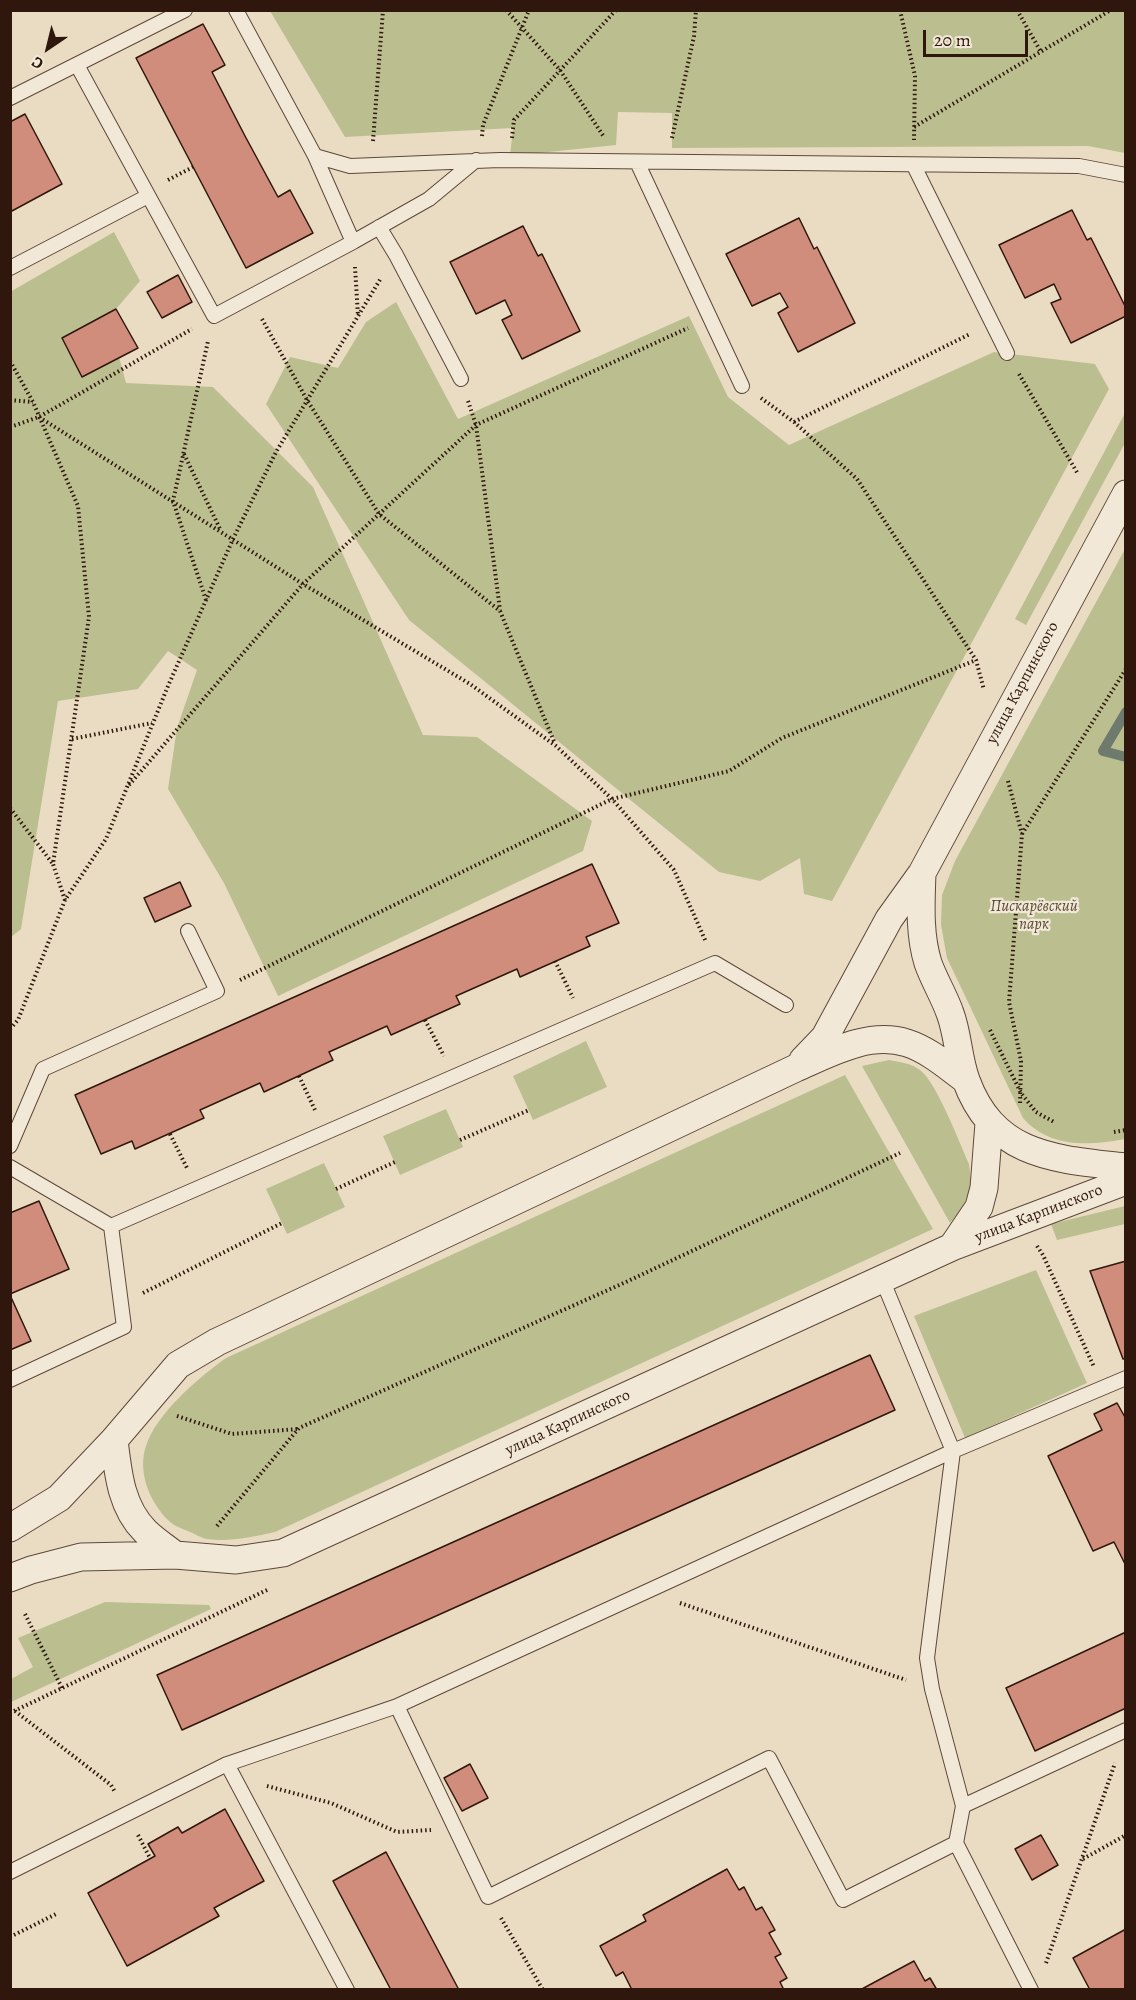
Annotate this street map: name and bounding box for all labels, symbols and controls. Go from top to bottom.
north arrow [18,18,78,78]
scale bar [926,18,1031,56]
text: 20 m [934,28,971,52]
text: С [27,51,48,75]
street label: улица Карпинского [983,619,1063,747]
park label: Пискарёвский парк [990,897,1078,935]
street label: улица Карпинского [972,1181,1106,1247]
street label: улица Карпинского [503,1386,633,1460]

